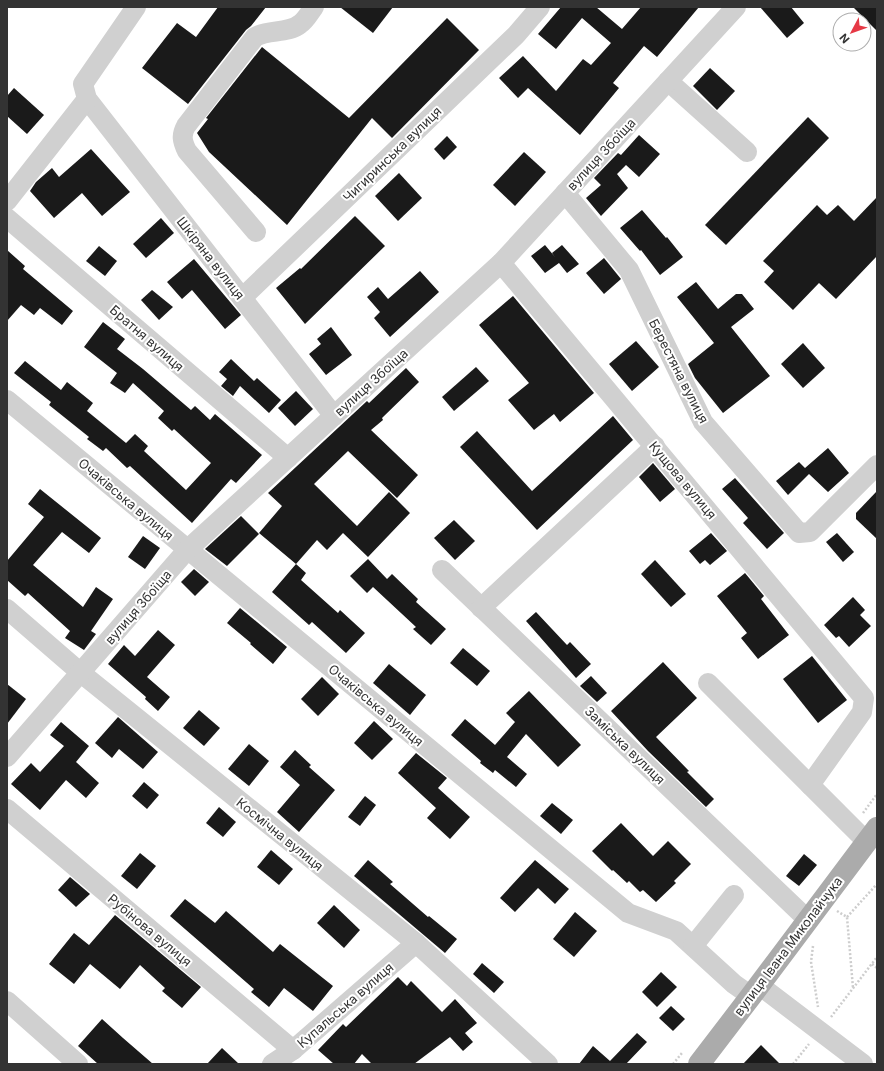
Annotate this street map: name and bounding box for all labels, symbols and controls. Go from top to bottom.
north arrow [832,12,872,52]
text: N [836,31,852,46]
street label: Чигиринська вулиця [339,103,445,205]
street label: вулиця Збоїща [563,114,639,194]
street label: Шкіряна вулиця [174,213,248,303]
street label: Братня вулиця [107,302,187,374]
street label: Берестяна вулиця [646,316,712,426]
street label: вулиця Збоїща [331,345,411,419]
street label: Кущова вулиця [646,438,720,522]
street label: Очаківська вулиця [75,455,177,543]
street label: вулиця Збоїща [101,567,175,647]
street label: Очаківська вулиця [325,661,427,749]
street label: Заміська вулиця [582,703,668,787]
street label: Космічна вулиця [233,794,327,874]
street label: вулиця Івана Миколайчука [730,873,846,1019]
street label: Рубінова вулиця [105,890,195,970]
street label: Купальська вулиця [294,959,396,1051]

